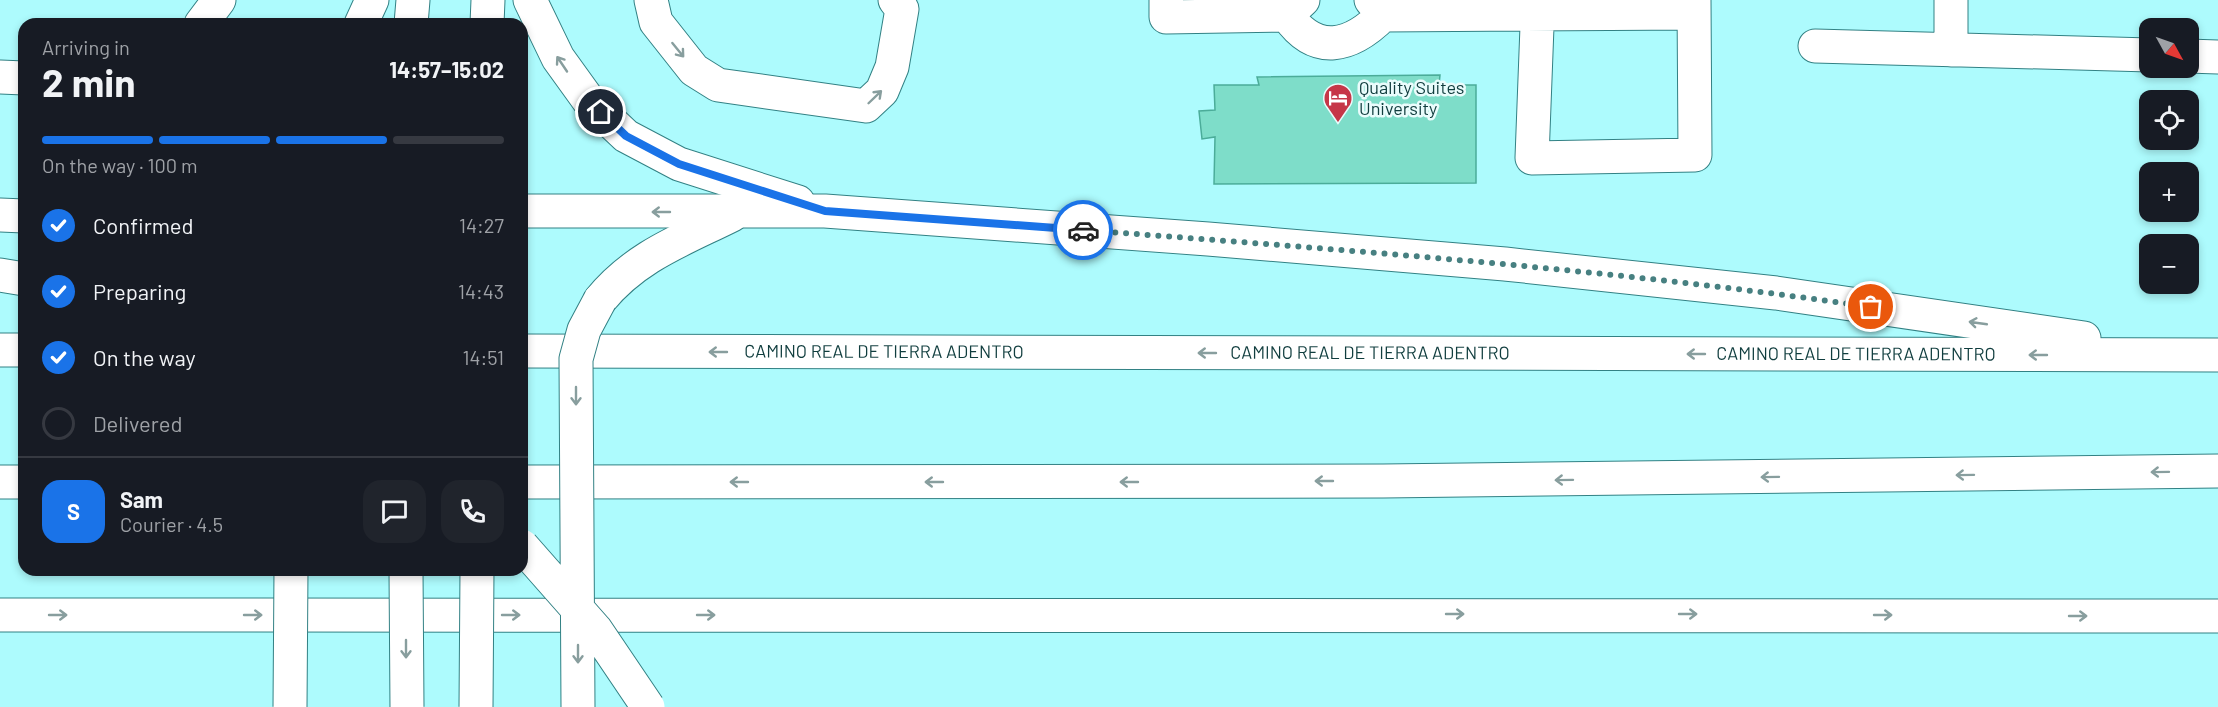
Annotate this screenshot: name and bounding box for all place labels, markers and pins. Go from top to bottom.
place label: Quality Suites University [1359,76,1465,119]
hotel icon: Quality Suites University [1322,82,1354,124]
pin [575,86,626,137]
pin [1845,281,1896,332]

